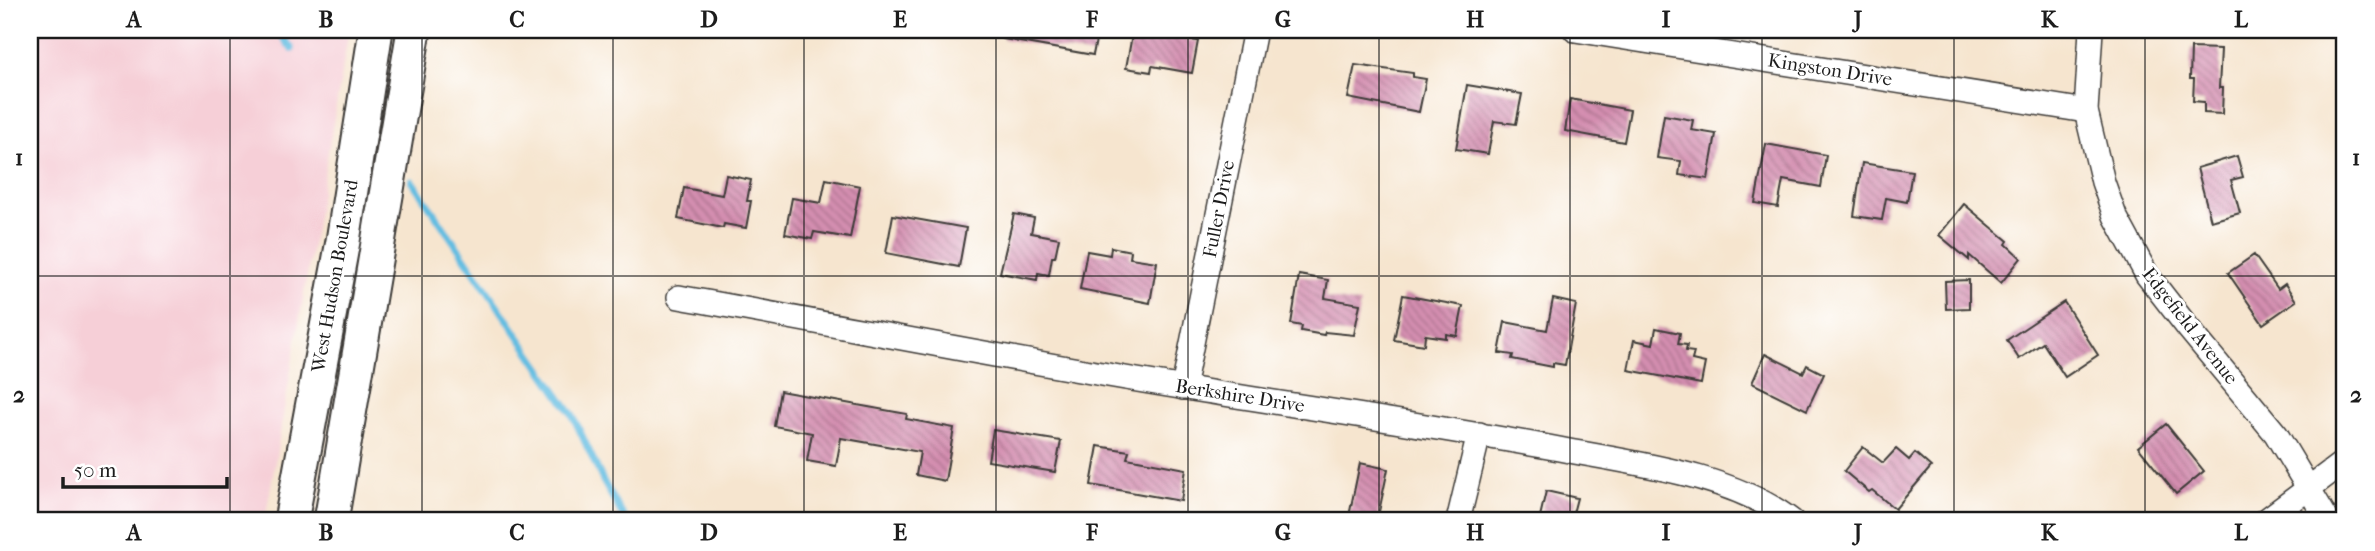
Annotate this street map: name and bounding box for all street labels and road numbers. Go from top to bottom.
street label: Kingston Drive [1766,49,1894,91]
street label: Fuller Drive [1199,158,1239,260]
street label: West Hudson Boulevard [307,177,363,375]
street label: Edgefield Avenue [2138,263,2242,389]
street label: Berkshire Drive [1174,375,1306,417]

